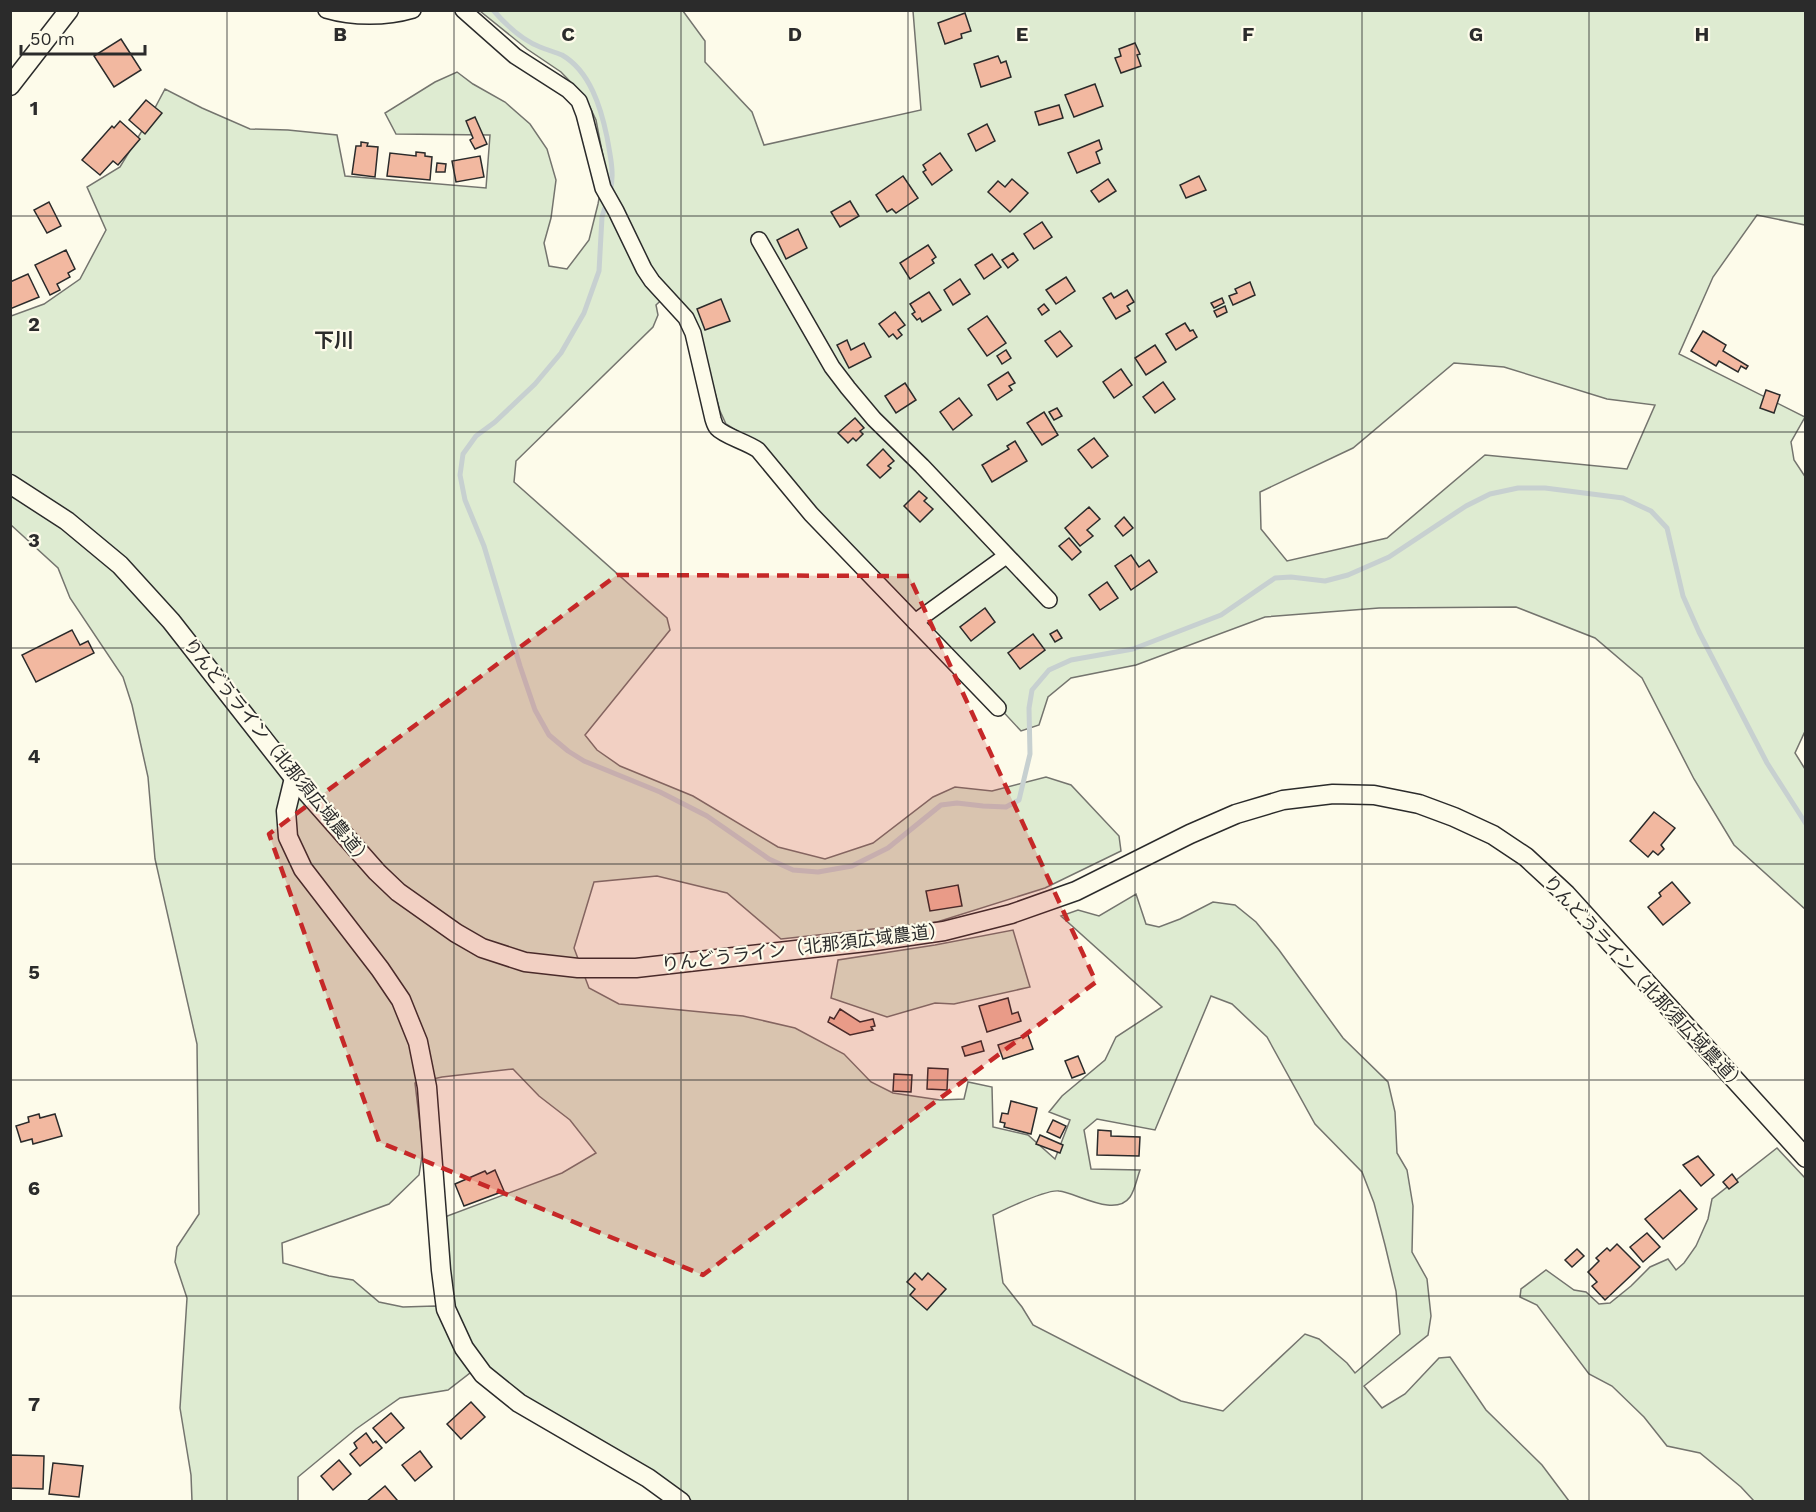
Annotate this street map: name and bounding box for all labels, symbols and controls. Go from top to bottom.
scale bar [21,18,146,56]
text: B [333,22,347,46]
text: C [561,22,575,46]
text: D [788,22,802,46]
text: E [1016,22,1028,46]
text: F [1242,22,1254,46]
text: G [1469,22,1483,46]
text: H [1695,22,1709,46]
text: 50 m [30,28,75,49]
text: 1 [30,96,38,120]
text: 2 [28,312,40,336]
district label: 下川 [314,328,354,352]
text: 3 [28,528,40,552]
street label: りんどうライン（北那須広域農道） [179,634,377,870]
text: 4 [28,744,41,768]
street label: りんどうライン（北那須広域農道） [1539,871,1751,1095]
street label: りんどうライン（北那須広域農道） [660,919,948,975]
text: 5 [28,960,40,984]
text: 6 [28,1176,40,1200]
text: 7 [28,1392,40,1416]

